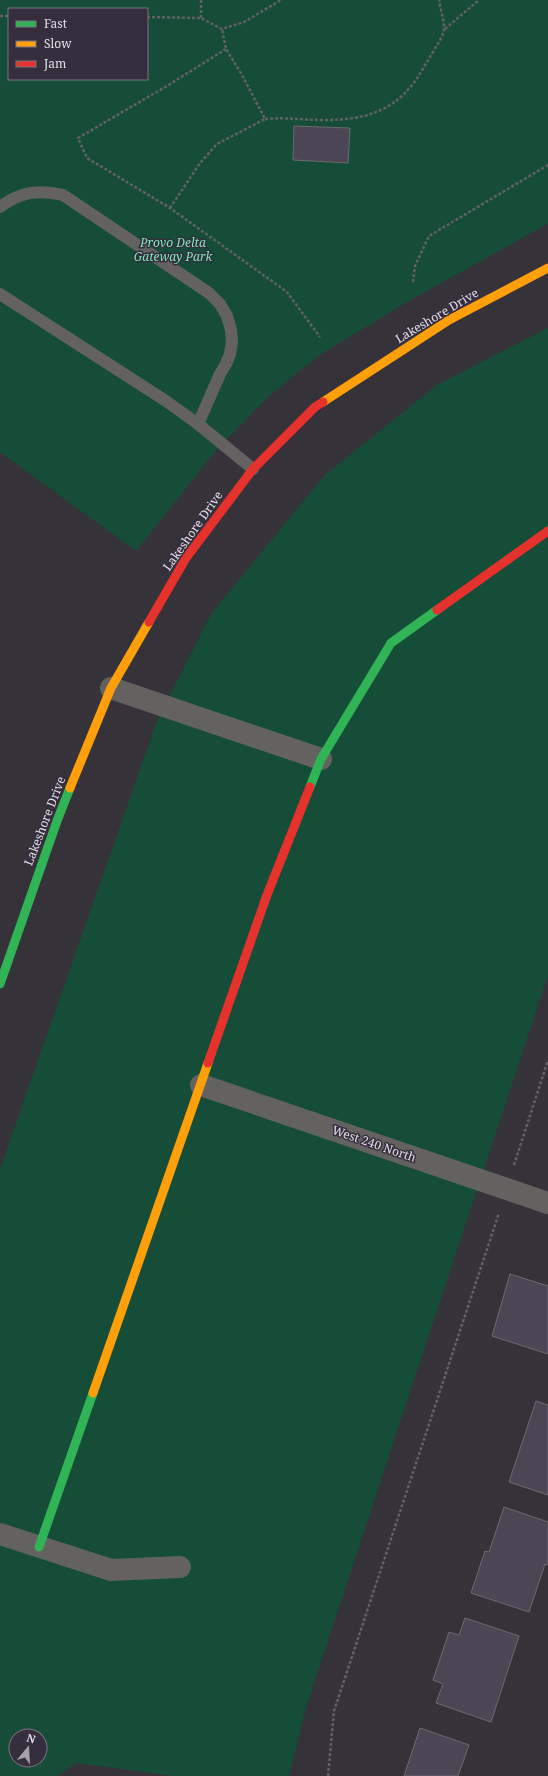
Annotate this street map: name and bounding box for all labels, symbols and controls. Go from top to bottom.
legend [8,8,148,80]
text: Fast [44,15,67,32]
text: Slow [44,35,72,52]
text: Jam [43,55,66,72]
park label: Provo Delta Gateway Park [134,234,214,265]
street label: Lakeshore Drive [392,284,481,347]
street label: Lakeshore Drive [159,487,227,574]
street label: Lakeshore Drive [20,774,69,868]
street label: West 240 North [330,1121,419,1166]
north arrow [8,1728,48,1768]
text: N [25,1730,38,1747]

